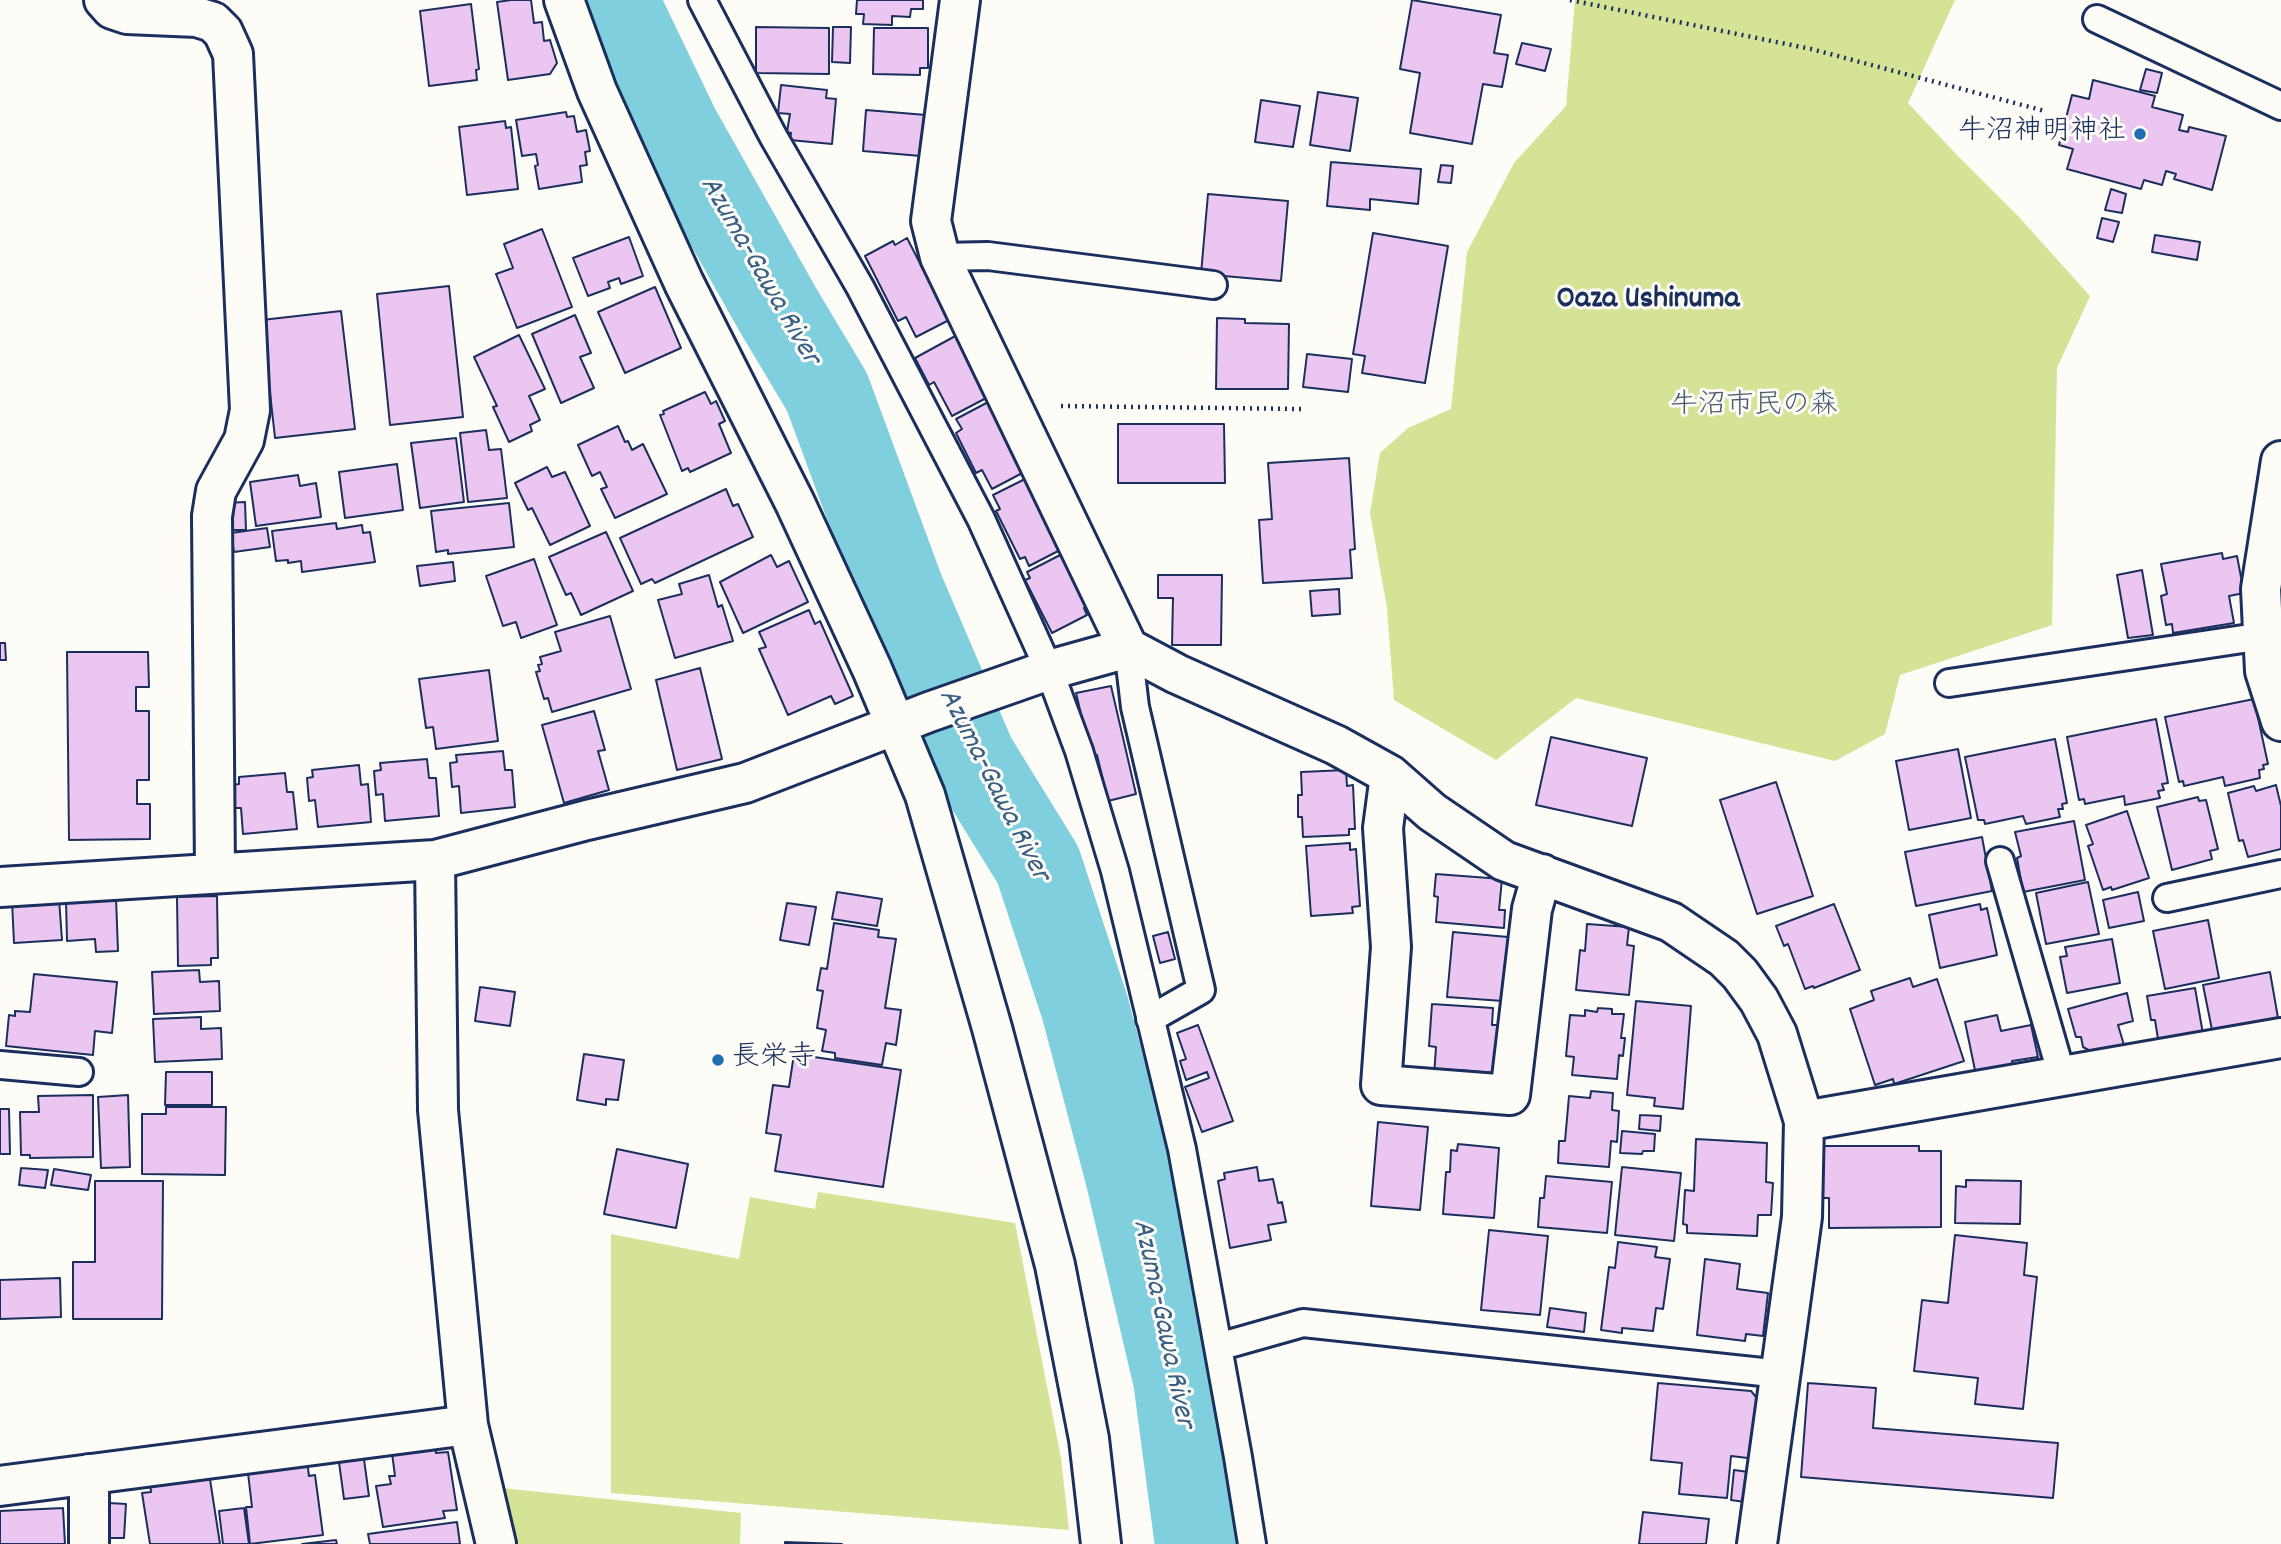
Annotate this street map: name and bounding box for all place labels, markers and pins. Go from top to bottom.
place label: 牛沼神明神社 [1958,117,2126,151]
marker: 牛沼神明神社 [2132,126,2148,142]
place label: 長栄寺 [732,1043,816,1077]
marker: 長栄寺 [710,1052,726,1068]

